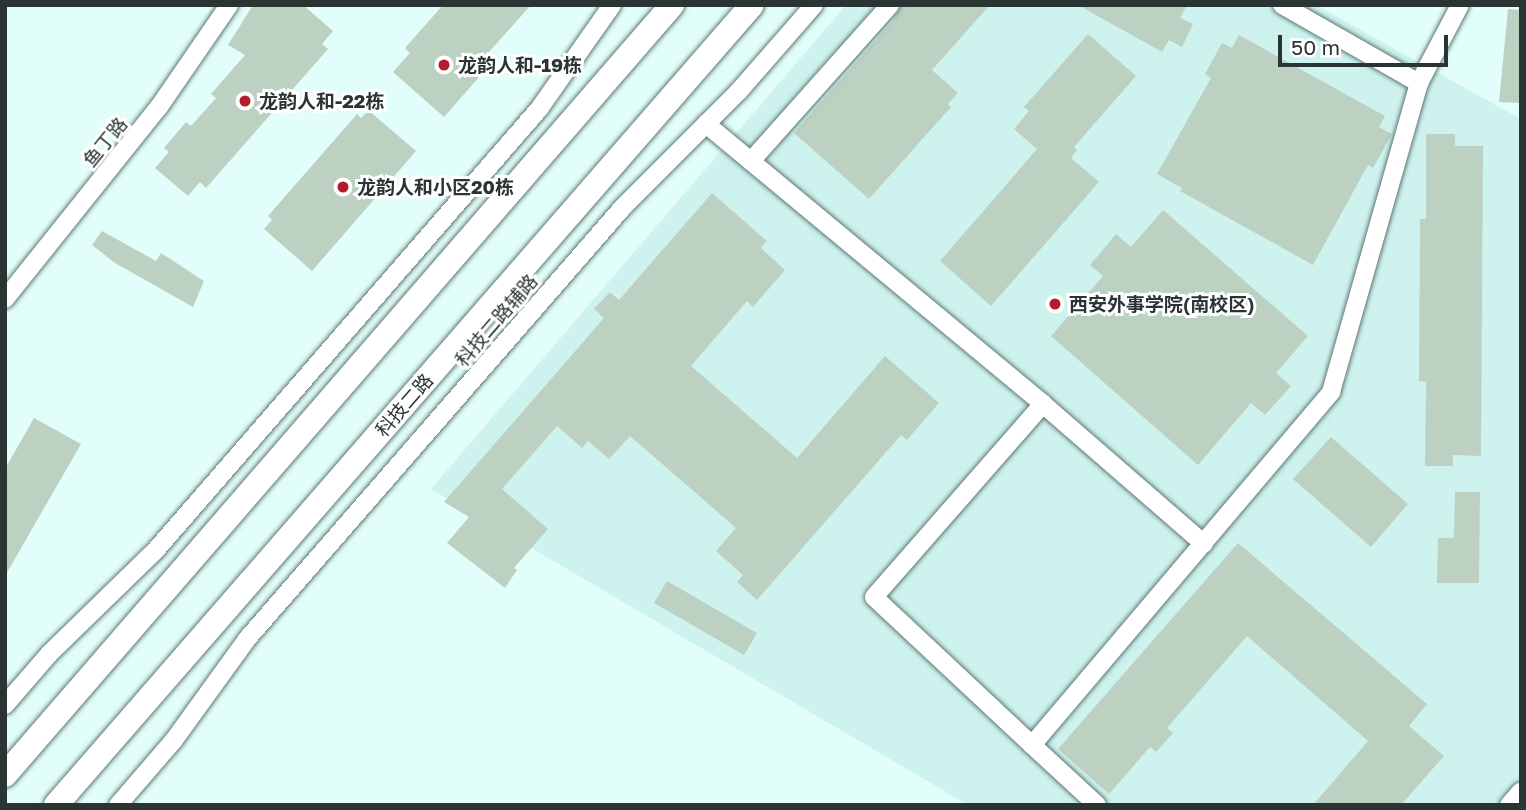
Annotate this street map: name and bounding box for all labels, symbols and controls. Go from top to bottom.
scale bar [1281,21,1451,65]
text: 50 m [1291,34,1340,60]
place label: 龙韵人和-19栋 [458,54,582,76]
marker: 龙韵人和-19栋 [436,57,452,73]
place label: 龙韵人和-22栋 [259,90,384,112]
marker: 龙韵人和-22栋 [237,93,253,109]
street label: 鱼丁路 [78,113,132,171]
place label: 龙韵人和小区20栋 [357,176,514,198]
marker: 龙韵人和小区20栋 [335,179,351,195]
street label: 科技二路辅路 [450,270,542,370]
place label: 西安外事学院(南校区) [1069,293,1254,315]
marker: 西安外事学院(南校区) [1047,296,1063,312]
street label: 科技二路 [370,369,438,441]

